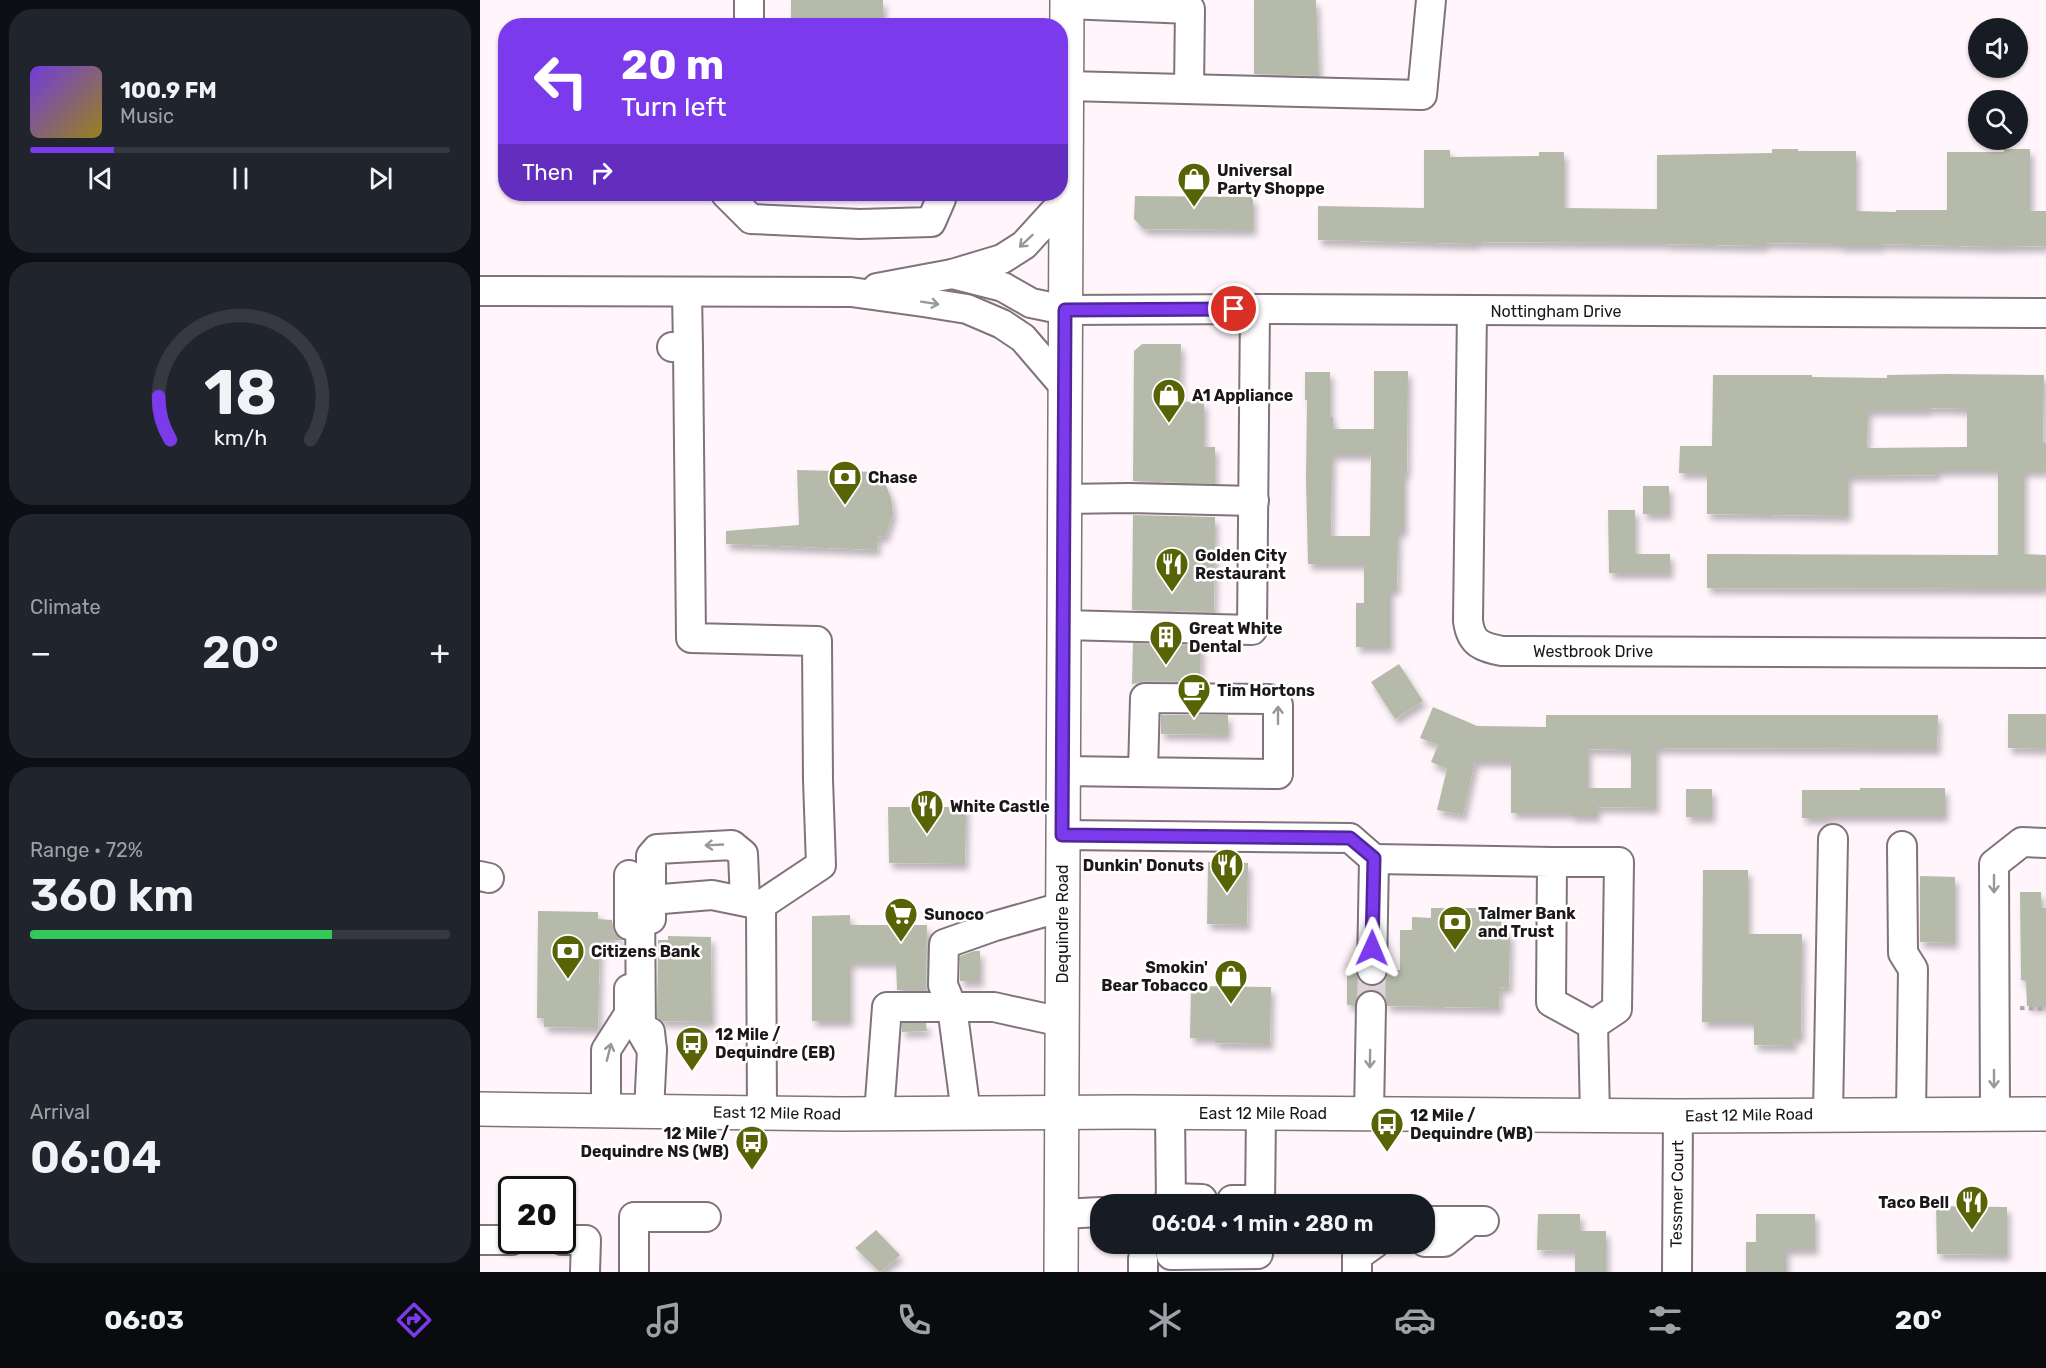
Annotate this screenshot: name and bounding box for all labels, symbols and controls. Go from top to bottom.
map controls [1968,18,2028,150]
button: sound [1968,18,2028,78]
text: 20 m [621,40,724,90]
icon: left [522,42,600,120]
text: 100.9 FM [120,77,217,104]
button: search [1968,90,2028,150]
text: Turn left [621,91,726,123]
text: Music [120,104,174,128]
icon: right [585,156,618,189]
text: Then [522,159,573,186]
shop icon: Universal Party Shoppe [1176,161,1212,208]
place label: Universal Party Shoppe [1217,161,1325,198]
icon: previous [84,162,117,195]
icon: pause [224,162,257,195]
icon: next [364,162,397,195]
one-way arrow [1019,234,1034,248]
pin [1208,283,1259,334]
icon: arrive [1217,292,1250,325]
one-way arrow [920,298,940,309]
street label: Nottingham Drive [1490,302,1622,321]
text: 18 [203,357,277,431]
shop icon: A1 Appliance [1151,377,1187,424]
place label: A1 Appliance [1192,386,1293,405]
text: km/h [213,426,267,451]
bank icon: Chase [827,459,863,506]
place label: Chase [868,468,917,487]
restaurant icon: Golden City Restaurant [1154,546,1190,593]
place label: Golden City Restaurant [1195,546,1287,583]
text: Climate [30,595,101,619]
building icon: Great White Dental [1148,619,1184,666]
place label: Great White Dental [1189,619,1283,656]
text: 20° [202,626,279,679]
text: − [30,633,51,672]
text: + [429,633,450,672]
street label: Westbrook Drive [1533,642,1653,661]
cafe icon: Tim Hortons [1176,672,1212,719]
place label: Tim Hortons [1217,681,1315,700]
one-way arrow [1272,706,1284,726]
restaurant icon: White Castle [909,788,945,835]
place label: White Castle [950,797,1050,816]
text: Range · 72% [30,838,143,862]
one-way arrow [705,840,725,851]
restaurant icon: Dunkin' Donuts [1209,847,1245,894]
place label: Dunkin' Donuts [1083,856,1204,875]
street label: Dequindre Road [1053,865,1072,983]
text: 360 km [30,869,194,922]
one-way arrow [1988,873,2000,893]
supermarket icon: Sunoco [883,896,919,943]
bank icon: Talmer Bank and Trust [1437,904,1473,951]
place label: Talmer Bank and Trust [1478,904,1576,941]
place label: Sunoco [924,905,984,924]
position arrow [1340,916,1404,980]
bank icon: Citizens Bank [550,933,586,980]
place label: Citizens Bank [591,942,701,961]
place label: Smokin' Bear Tobacco [1101,958,1208,995]
shop icon: Smokin' Bear Tobacco [1213,958,1249,1005]
bus stop icon: 12 Mile / Dequindre (EB) [674,1025,710,1072]
place label: 12 Mile / Dequindre (EB) [715,1025,835,1062]
one-way arrow [603,1043,615,1062]
one-way arrow [1364,1049,1376,1069]
one-way arrow [1989,1068,2000,1088]
text: Arrival [30,1100,90,1124]
street label: East 12 Mile Road [713,1102,841,1124]
street label: East 12 Mile Road [1199,1104,1327,1123]
street label: East 12 Mile Road [1685,1104,1813,1126]
bus stop icon: 12 Mile / Dequindre (WB) [1369,1106,1405,1153]
place label: 12 Mile / Dequindre (WB) [1410,1106,1533,1143]
place label: 12 Mile / Dequindre NS (WB) [581,1124,729,1161]
bus stop icon: 12 Mile / Dequindre NS (WB) [734,1124,770,1171]
text: 06:04 [30,1131,162,1184]
street label: Tessmer Court [1667,1140,1687,1248]
speed limit sign: 20 [498,1176,576,1254]
restaurant icon: Taco Bell [1954,1184,1990,1231]
place label: Taco Bell [1878,1193,1949,1212]
text: 06:04 · 1 min · 280 m [1152,1210,1373,1237]
icon: directions [393,1299,435,1341]
icon: music [643,1299,685,1341]
icon: phone [893,1299,935,1341]
icon: climate [1144,1299,1186,1341]
icon: car [1394,1299,1436,1341]
icon: filters [1644,1299,1686,1341]
text: 06:03 [104,1304,184,1336]
text: 20° [1895,1304,1942,1336]

